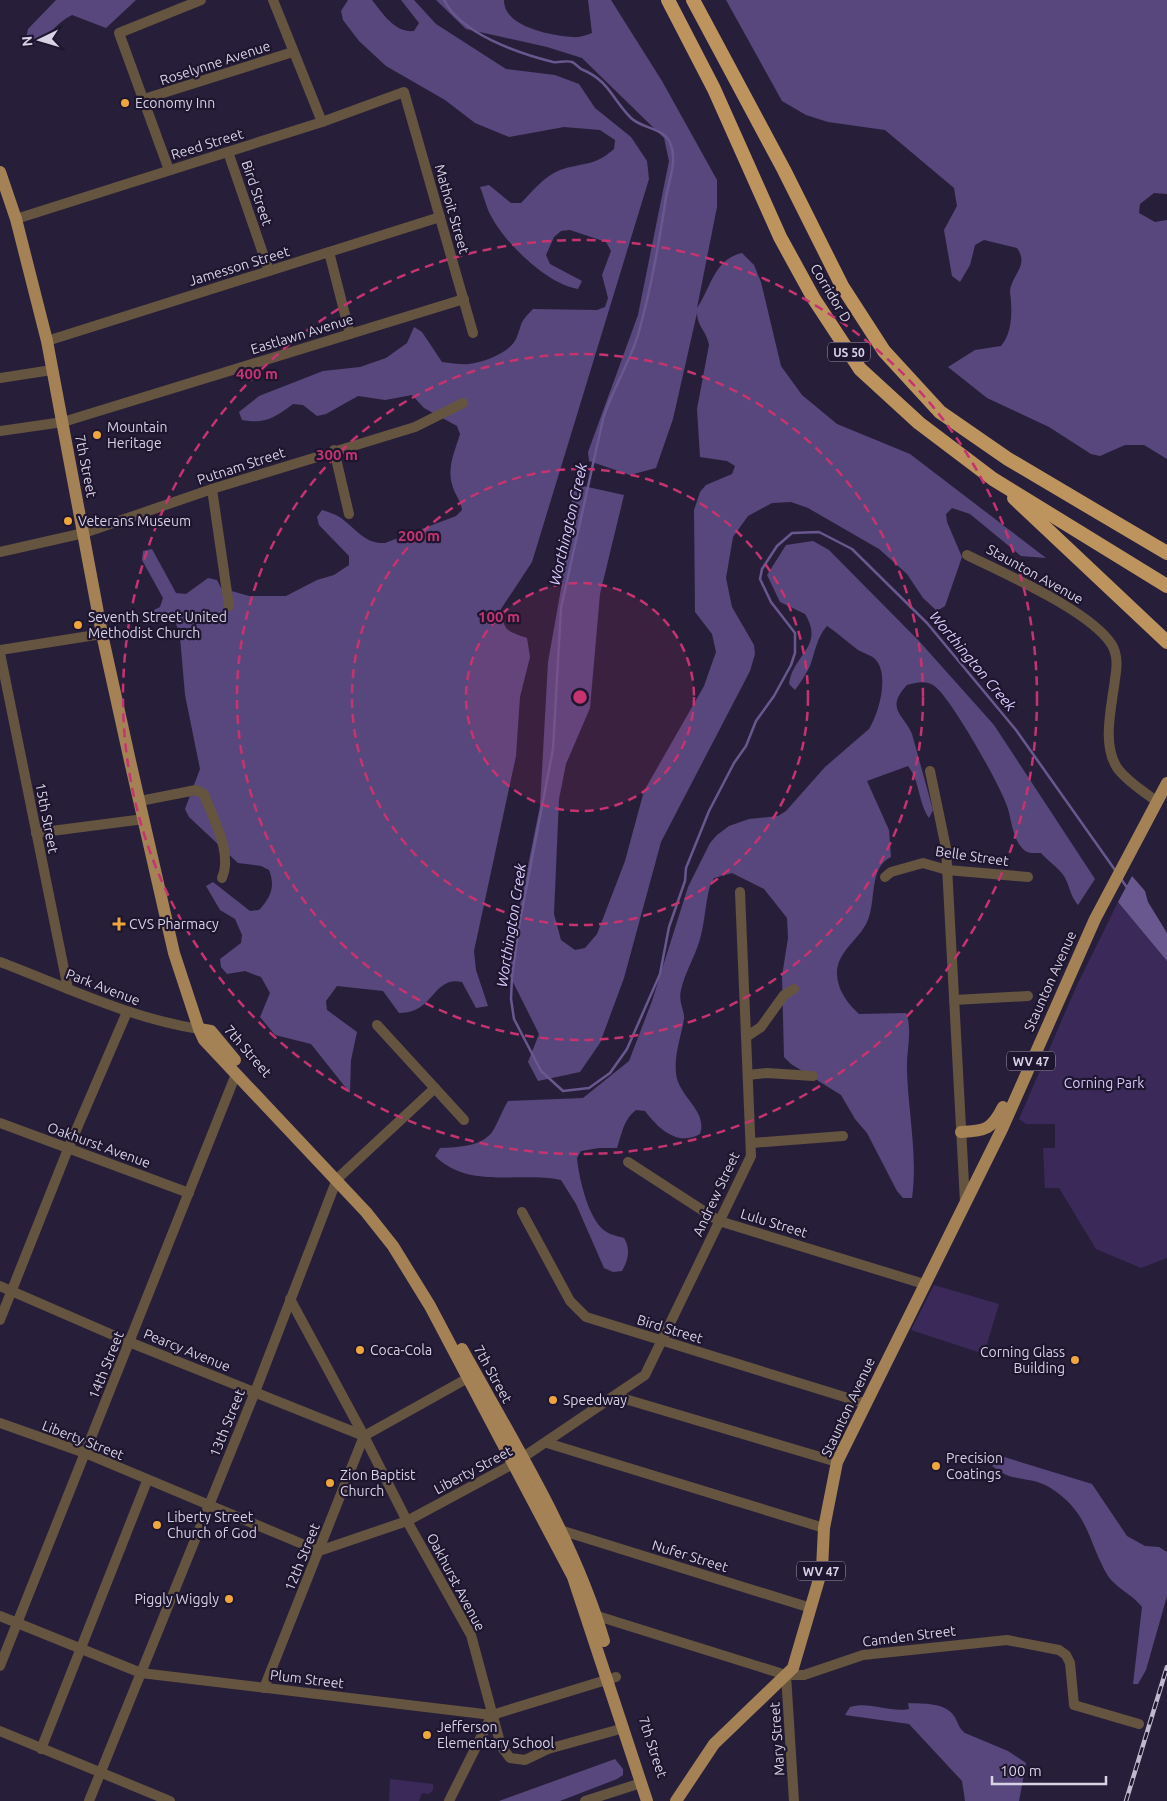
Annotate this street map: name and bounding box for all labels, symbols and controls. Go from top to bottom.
north arrow [15,15,65,65]
text: N [19,35,35,47]
street label: Roselynne Avenue [158,38,272,88]
place label: Economy Inn [135,95,215,111]
marker: Economy Inn [119,97,131,109]
street label: Reed Street [169,125,245,163]
street label: Bird Street [238,158,276,228]
street label: Mathoit Street [432,162,473,256]
street label: Jamesson Street [187,243,292,289]
street label: Corridor D [807,261,855,325]
street label: Eastlawn Avenue [249,311,355,357]
road number: US 50 [828,342,870,362]
text: 400 m [236,365,278,382]
place label: Mountain Heritage [107,419,167,451]
marker: Mountain Heritage [91,429,103,441]
street label: 7th Street [72,433,100,499]
street label: Putnam Street [195,444,287,488]
text: 300 m [316,446,358,463]
water label: Worthington Creek [546,461,590,587]
place label: Veterans Museum [78,513,191,529]
marker: Veterans Museum [62,515,74,527]
text: 200 m [398,527,440,544]
street label: Staunton Avenue [984,541,1086,607]
text: 100 m [478,608,520,625]
water label: Worthington Creek [926,608,1020,715]
place label: Seventh Street United Methodist Church [88,609,227,641]
marker: Seventh Street United Methodist Church [72,619,84,631]
centre of rings [571,688,589,706]
street label: 15th Street [32,781,62,855]
street label: Belle Street [934,843,1010,869]
water label: Worthington Creek [493,862,529,988]
place label: CVS Pharmacy [129,916,219,932]
marker: CVS Pharmacy [113,918,125,930]
street label: Staunton Avenue [1021,928,1079,1034]
street label: Park Avenue [64,966,142,1008]
street label: 7th Street [221,1022,275,1081]
road number: WV 47 [1007,1052,1055,1070]
park label: Corning Park [1064,1075,1144,1091]
street label: Oakhurst Avenue [45,1119,153,1171]
street label: Andrew Street [689,1149,743,1239]
street label: Lulu Street [739,1205,810,1241]
street label: Bird Street [635,1311,705,1347]
street label: Pearcy Avenue [141,1325,233,1375]
street label: 14th Street [85,1328,127,1401]
place label: Coca-Cola [370,1342,432,1358]
street label: 7th Street [471,1342,516,1406]
marker: Coca-Cola [354,1344,366,1356]
place label: Corning Glass Building [980,1344,1065,1376]
marker: Corning Glass Building [1069,1354,1081,1366]
street label: Staunton Avenue [818,1355,878,1459]
street label: 13th Street [206,1386,248,1459]
place label: Speedway [563,1392,627,1408]
marker: Speedway [547,1394,559,1406]
street label: Liberty Street [40,1417,127,1463]
street label: Liberty Street [431,1442,515,1497]
place label: Precision Coatings [946,1450,1003,1482]
marker: Precision Coatings [930,1460,942,1472]
place label: Zion Baptist Church [340,1467,416,1499]
marker: Zion Baptist Church [324,1477,336,1489]
place label: Liberty Street Church of God [167,1509,257,1541]
marker: Liberty Street Church of God [151,1519,163,1531]
street label: 12th Street [281,1520,323,1593]
street label: Oakhurst Avenue [423,1530,489,1634]
street label: Nufer Street [650,1537,730,1575]
road number: WV 47 [797,1562,845,1580]
place label: Piggly Wiggly [134,1591,219,1607]
marker: Piggly Wiggly [223,1593,235,1605]
street label: Camden Street [861,1622,957,1650]
street label: Plum Street [269,1667,345,1692]
street label: Mary Street [766,1701,788,1776]
street label: 7th Street [636,1714,671,1780]
place label: Jefferson Elementary School [437,1719,555,1751]
marker: Jefferson Elementary School [421,1729,433,1741]
scale bar [992,1754,1106,1786]
text: 100 m [1000,1762,1042,1779]

